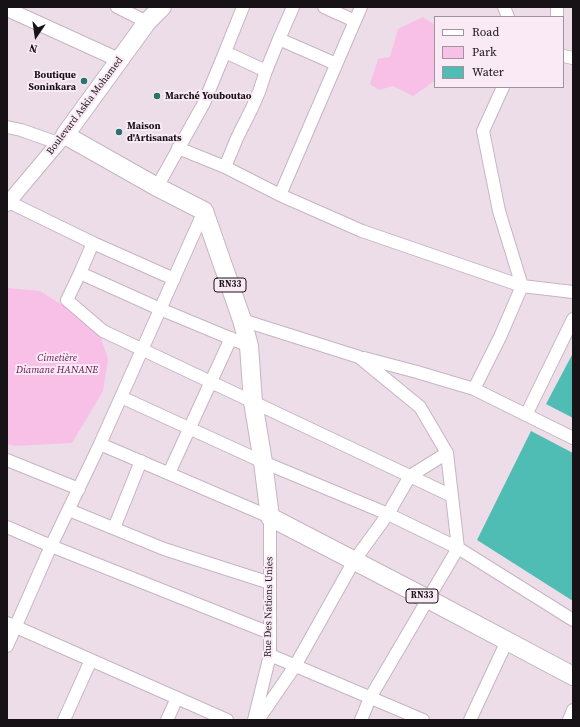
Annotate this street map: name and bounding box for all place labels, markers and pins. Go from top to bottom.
place label: Boutique Soninkara [29,69,76,92]
marker: Boutique Soninkara [79,76,89,86]
place label: Marché Youboutao [165,90,251,102]
marker: Marché Youboutao [152,91,162,101]
place label: Maison d'Artisanats [127,120,182,144]
marker: Maison d'Artisanats [114,127,124,137]

